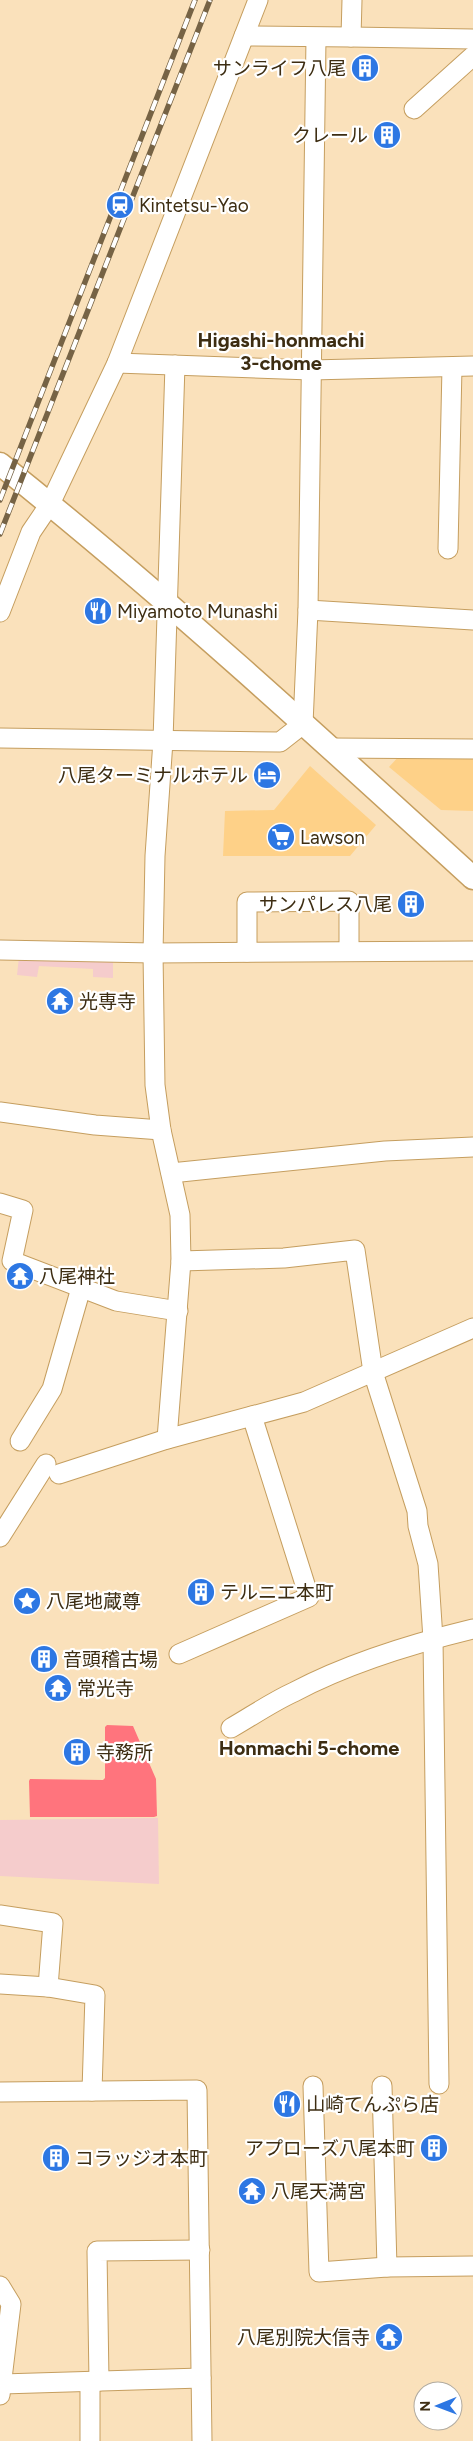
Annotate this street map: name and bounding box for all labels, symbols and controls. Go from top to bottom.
building icon: サンライフ八尾 [350,53,380,83]
place label: サンライフ八尾 [213,57,346,80]
building icon: クレール [372,120,402,150]
place label: クレール [292,124,368,147]
station icon: Kintetsu-Yao [105,190,135,220]
place label: Kintetsu-Yao [139,194,249,217]
district label: Higashi-honmachi 3-chome [197,328,365,375]
restaurant icon: Miyamoto Munashi [83,596,113,626]
place label: Miyamoto Munashi [117,600,278,623]
hotel icon: 八尾ターミナルホテル [252,760,282,790]
place label: 八尾ターミナルホテル [58,764,248,787]
supermarket icon: Lawson [266,822,296,852]
place label: Lawson [300,826,365,849]
building icon: サンパレス八尾 [396,889,426,919]
place label: サンパレス八尾 [259,893,392,916]
temple icon: 光専寺 [45,986,75,1016]
place label: 光専寺 [79,990,136,1013]
temple icon: 八尾神社 [5,1261,35,1291]
place label: 八尾神社 [39,1265,115,1288]
building icon: テルニエ本町 [186,1577,216,1607]
place label: テルニエ本町 [220,1581,334,1604]
place icon: 八尾地蔵尊 [12,1586,42,1616]
place label: 八尾地蔵尊 [46,1590,141,1613]
building icon: 音頭稽古場 [29,1644,59,1674]
place label: 音頭稽古場 [63,1648,158,1671]
temple icon: 常光寺 [43,1673,73,1703]
place label: 常光寺 [77,1677,134,1700]
district label: Honmachi 5-chome [219,1736,399,1760]
building icon: 寺務所 [62,1737,92,1767]
place label: 寺務所 [96,1741,153,1764]
restaurant icon: 山崎てんぷら店 [272,2089,302,2119]
place label: 山崎てんぷら店 [306,2093,439,2116]
building icon: アプローズ八尾本町 [419,2133,449,2163]
place label: アプローズ八尾本町 [245,2137,415,2160]
building icon: コラッジオ本町 [41,2143,71,2173]
place label: コラッジオ本町 [75,2147,208,2170]
temple icon: 八尾天満宮 [237,2176,267,2206]
place label: 八尾天満宮 [271,2180,366,2203]
temple icon: 八尾別院大信寺 [374,2322,404,2352]
place label: 八尾別院大信寺 [237,2326,370,2349]
north arrow [413,2381,463,2431]
text: N [417,2401,434,2412]

